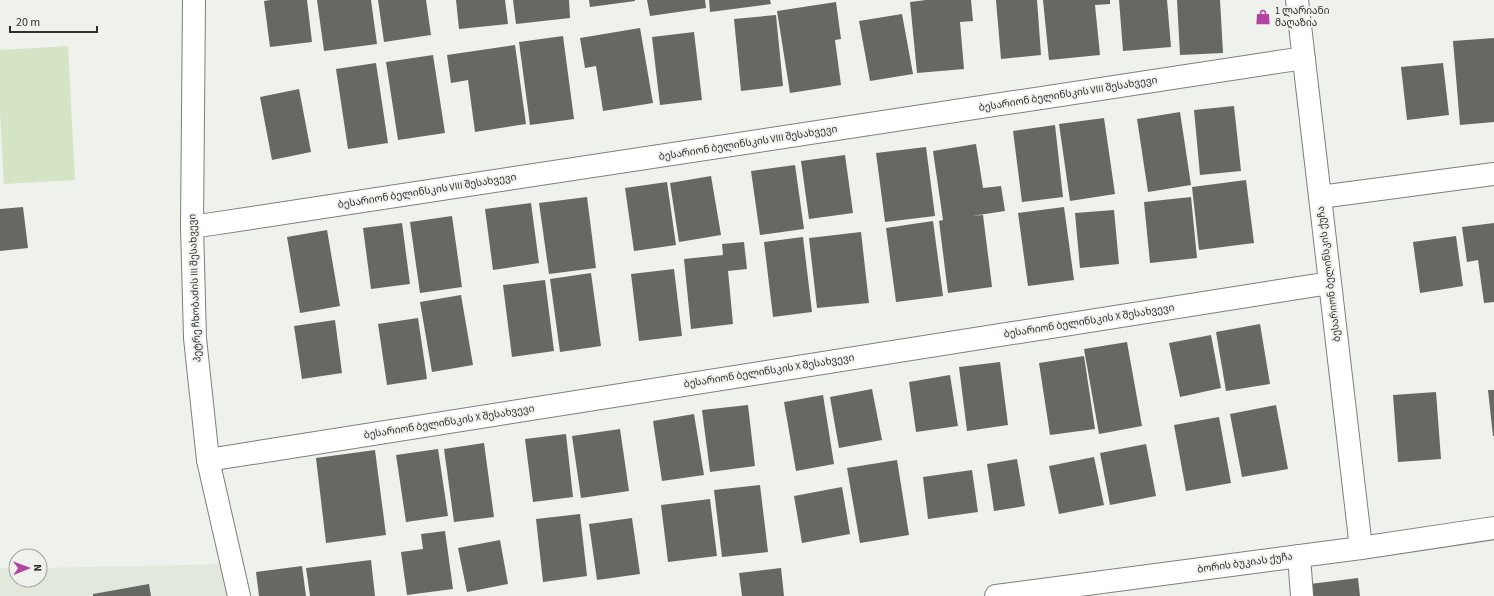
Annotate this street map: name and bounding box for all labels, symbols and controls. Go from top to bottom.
place label: 1 ლარიანი მაღაზია [1275,4,1330,30]
scale bar [10,8,97,34]
shop icon: 1 ლარიანი მაღაზია [1254,8,1272,26]
text: 20 m [16,14,40,31]
street label: ბესარიონ ბელინსკის VIII შესახვევი [978,73,1158,115]
street label: ბესარიონ ბელინსკის VIII შესახვევი [658,122,838,164]
street label: ბესარიონ ბელინსკის VIII შესახვევი [337,170,517,212]
street label: ბესარიონ ბელინსკის ქუჩა [1314,205,1344,343]
street label: პეტრე ჩხობაძის III შესახვევი [185,213,205,362]
street label: ბესარიონ ბელინსკის X შესახვევი [1003,301,1176,341]
street label: ბესარიონ ბელინსკის X შესახვევი [683,351,856,391]
street label: ბესარიონ ბელინსკის X შესახვევი [363,402,536,442]
north arrow [8,548,48,588]
street label: ბორის ბუკიას ქუჩა [1196,549,1294,577]
text: N [30,564,45,572]

